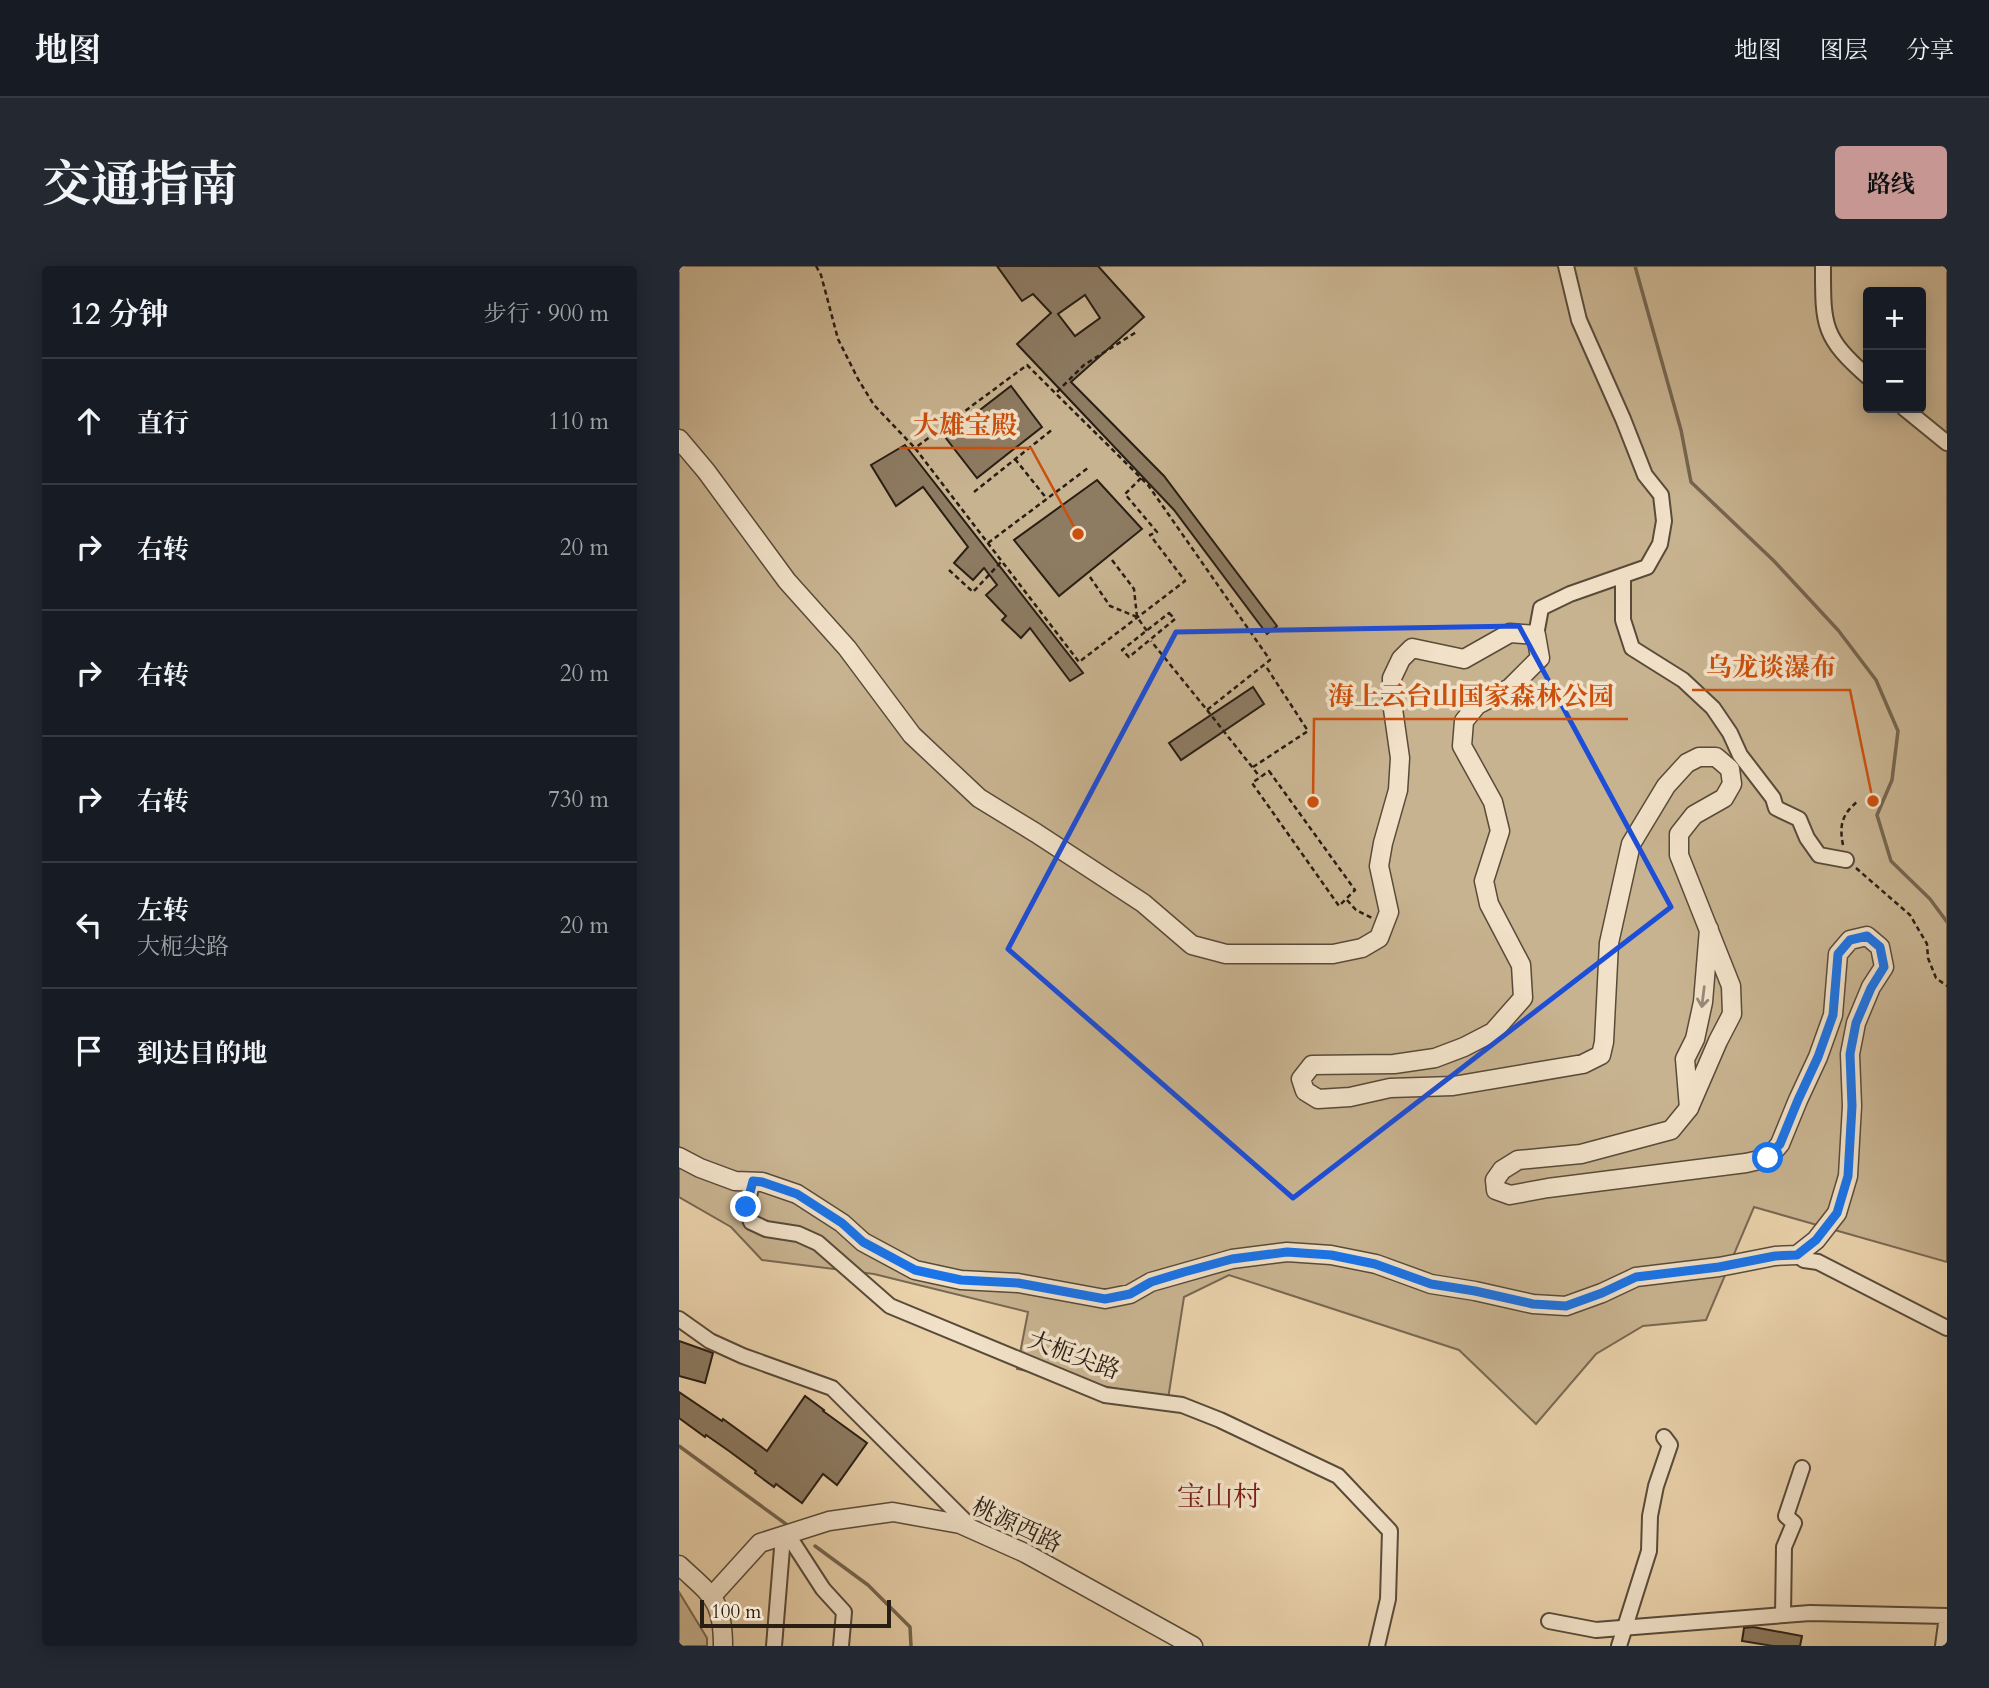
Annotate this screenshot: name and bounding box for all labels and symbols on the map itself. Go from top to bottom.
callout: 大雄宝殿 [899,401,1031,448]
text: 大雄宝殿 [913,408,1017,443]
callout: 乌龙谈瀑布 [1692,643,1850,690]
text: 乌龙谈瀑布 [1706,650,1836,685]
callout: 海上云台山国家森林公园 [1314,672,1628,719]
text: 海上云台山国家森林公园 [1328,679,1614,714]
one-way arrow [1696,985,1709,1007]
route start [1752,1142,1783,1173]
route end [730,1191,761,1222]
street label: 大枙尖路 [1023,1324,1125,1387]
district label: 宝山村 [1177,1478,1261,1516]
street label: 桃源西路 [966,1490,1067,1561]
scale bar [700,1597,891,1629]

